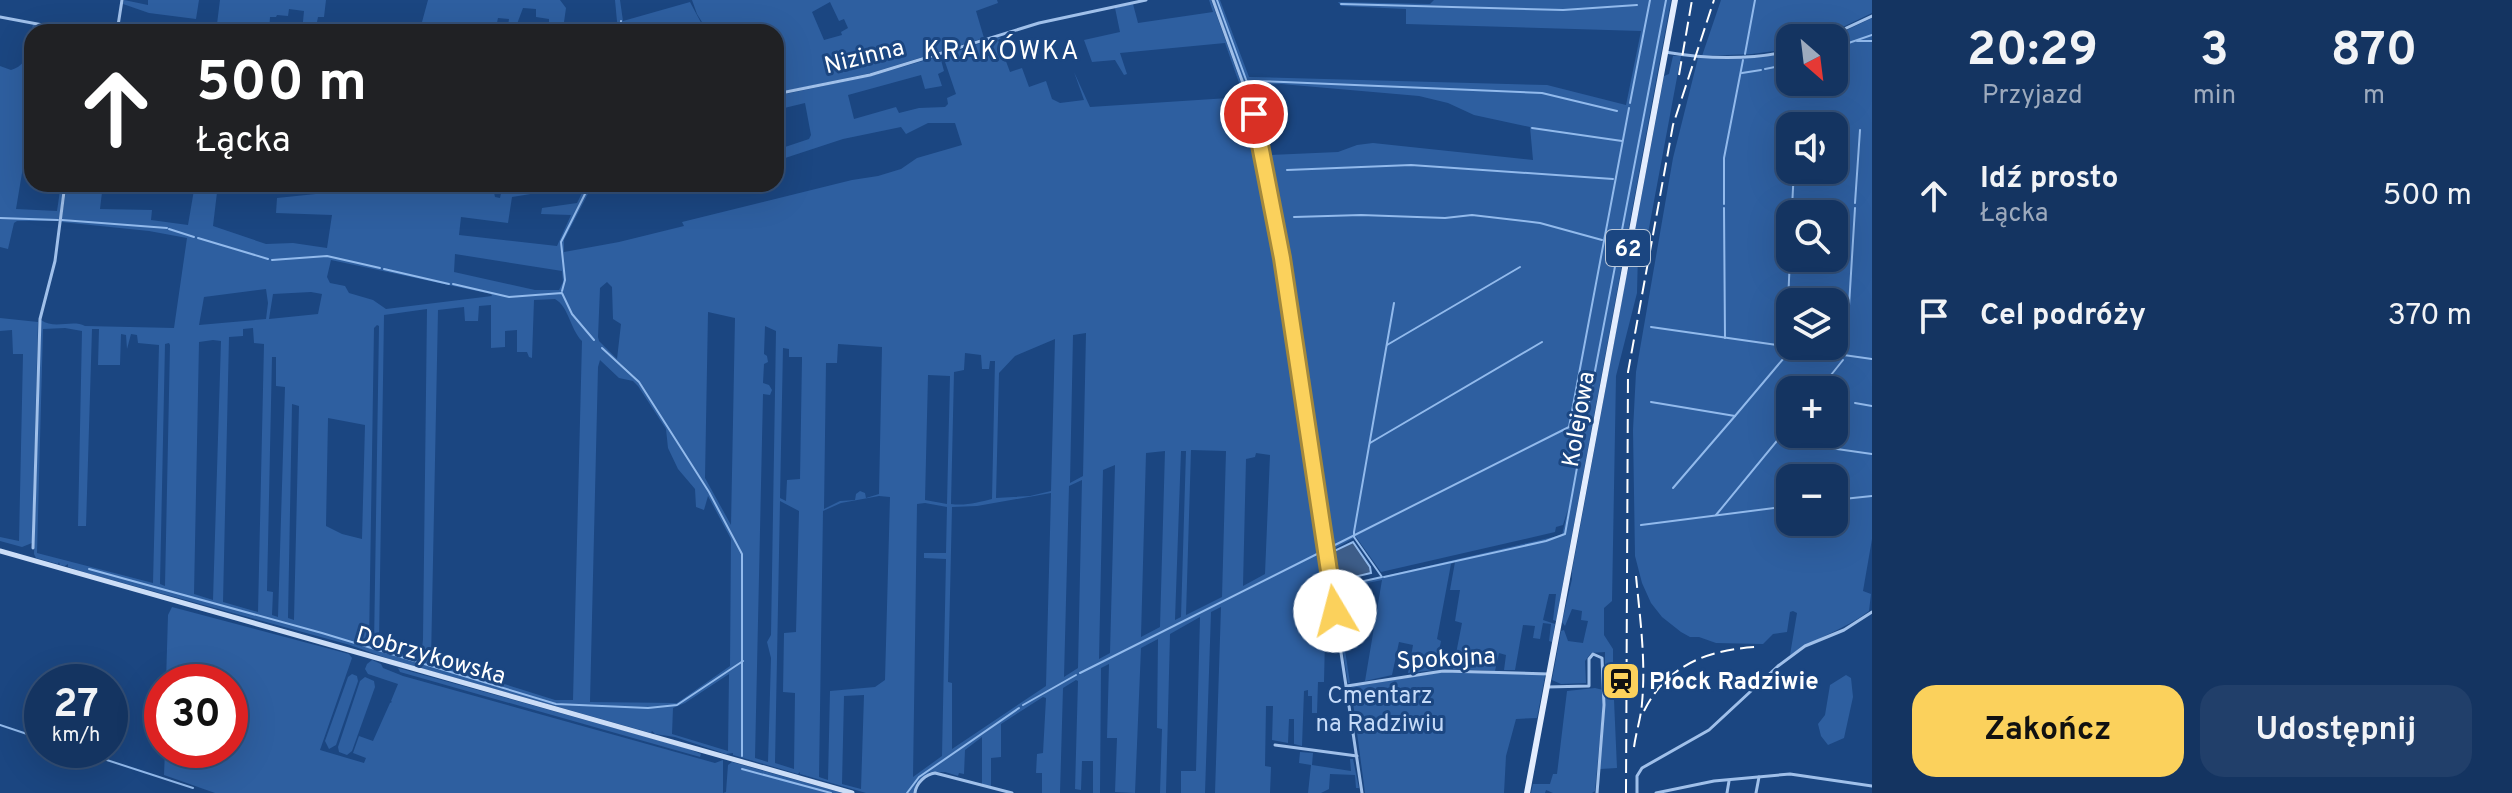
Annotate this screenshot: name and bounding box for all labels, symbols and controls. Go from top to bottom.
text: 20:29 [1967,22,2098,82]
text: 3 [2200,22,2229,82]
text: 870 [2331,22,2417,82]
north arrow [1776,24,1848,96]
map controls [1776,24,1848,536]
street label: Nizinna [821,34,908,82]
district label: KRAKÓWKA [923,34,1081,69]
text: 500 m [196,50,367,120]
icon: ahead [64,56,168,160]
pin [1220,80,1288,148]
text: Przyjazd [1982,80,2083,113]
text: min [2193,80,2236,113]
text: m [2363,80,2385,113]
icon: arrive [1232,92,1276,136]
button: sound [1776,112,1848,184]
text: Łącka [196,119,291,165]
text: Idź prosto [1980,161,2118,198]
icon: ahead [1912,174,1956,218]
text: 500 m [2383,178,2472,215]
text: Łącka [1980,198,2048,231]
button: search [1776,200,1848,272]
road number: 62 [1606,230,1650,266]
button: layers [1776,288,1848,360]
icon: arrive [1912,294,1956,338]
text: Cel podróży [1980,298,2146,335]
text: 370 m [2388,298,2472,335]
street label: Kolejowa [1557,369,1603,470]
button: + [1776,376,1848,448]
button: − [1776,464,1848,536]
position arrow [1293,569,1377,653]
street label: Dobrzykowska [352,621,509,693]
street label: Spokojna [1396,642,1497,678]
station icon: Płock Radziwie [1600,660,1642,702]
speed limit sign: 30 [144,664,248,768]
place label: Płock Radziwie [1649,668,1819,698]
text: 27 [53,681,99,731]
park label: Cmentarz na Radziwiu [1315,682,1445,740]
button: Zakończ [1912,685,2184,777]
button: Udostępnij [2200,685,2472,777]
text: km/h [52,723,100,749]

